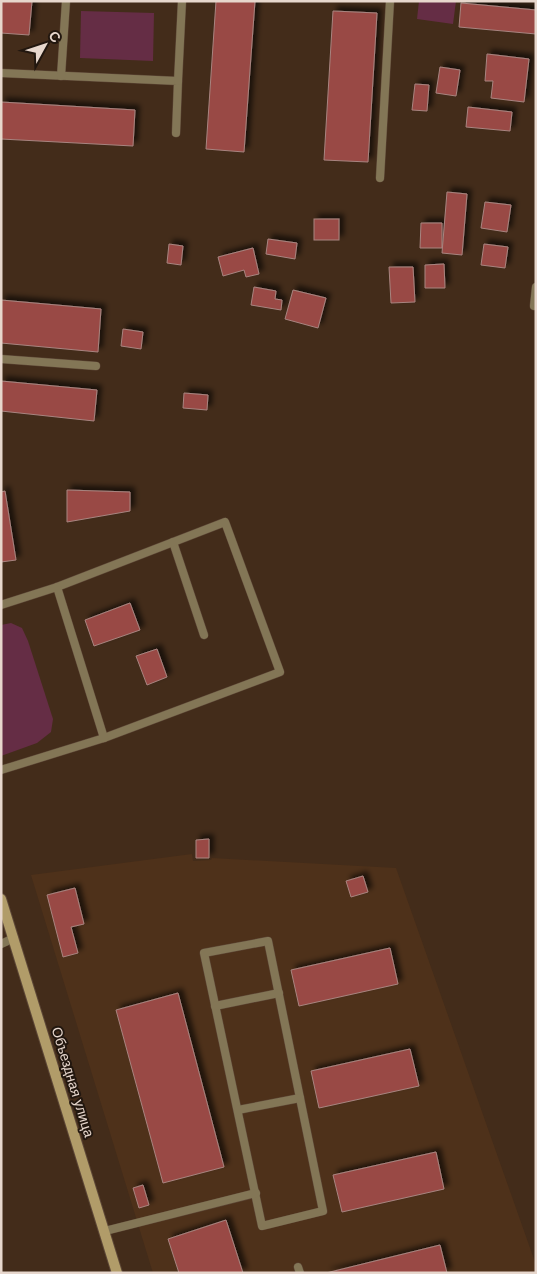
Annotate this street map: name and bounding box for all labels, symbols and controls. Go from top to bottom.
north arrow [20,20,70,70]
text: С [46,28,64,46]
street label: Объездная улица [49,1025,97,1139]

